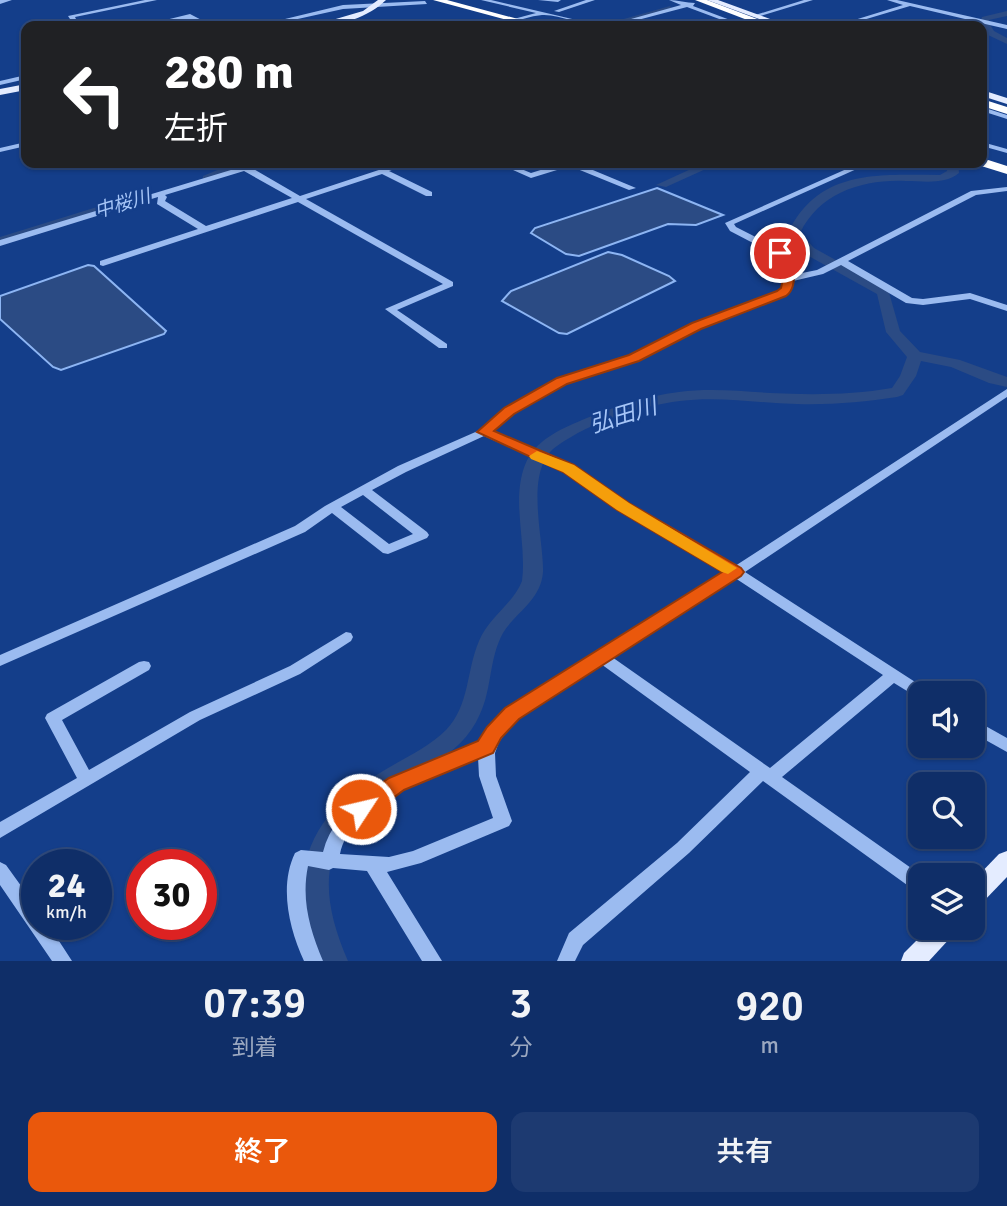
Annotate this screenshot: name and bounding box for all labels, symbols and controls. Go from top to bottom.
text: 280 m [164,42,294,102]
icon: left [49,49,140,140]
text: 左折 [164,109,228,148]
water label: 中桜川 [92,184,155,224]
pin [750,223,810,283]
icon: arrive [761,234,799,272]
water label: 弘田川 [586,391,663,439]
map controls [908,681,985,940]
button: sound [908,681,985,758]
position arrow [324,772,398,846]
button: search [908,772,985,849]
speed limit sign: 30 [126,849,217,940]
button: layers [908,863,985,940]
text: 24 [48,864,85,907]
text: km/h [46,901,87,923]
text: 07:39 [203,978,306,1029]
text: 3 [509,978,532,1029]
text: 920 [736,981,804,1032]
text: m [760,1031,779,1060]
text: 到着 [232,1033,278,1062]
text: 分 [509,1033,532,1062]
button: 終了 [28,1112,497,1192]
button: 共有 [511,1112,979,1192]

